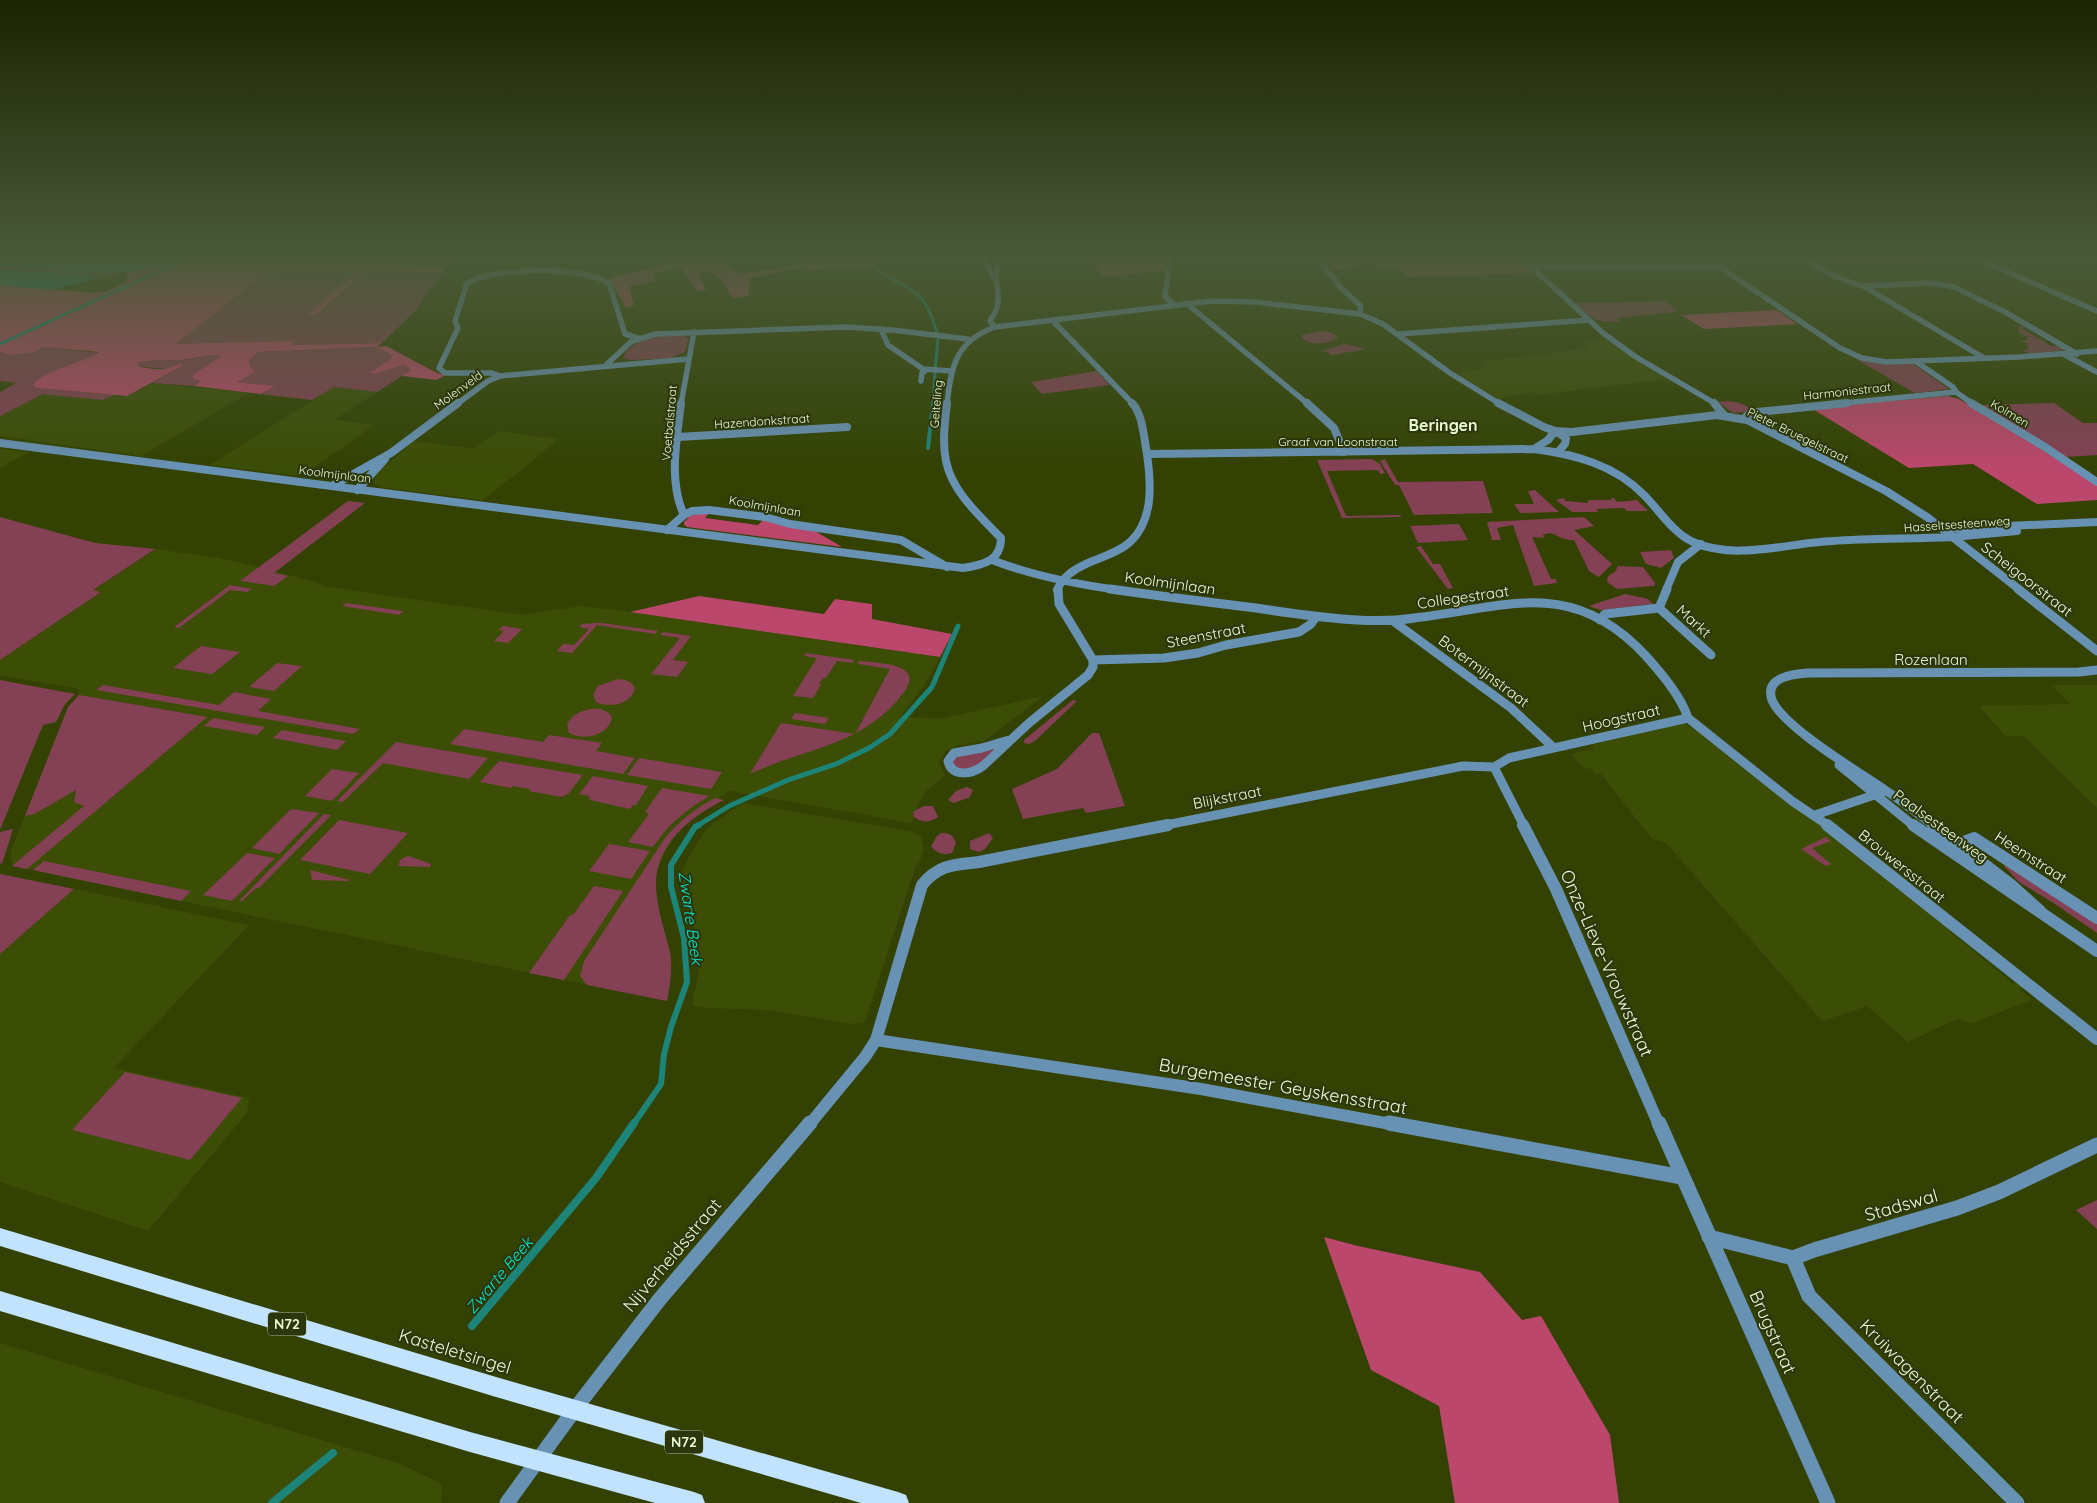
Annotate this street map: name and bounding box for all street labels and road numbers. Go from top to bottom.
street label: Molenveld [431,367,485,413]
street label: Geiteling [926,379,946,429]
street label: Harmoniestraat [1802,379,1892,403]
street label: Voetbalstraat [658,384,680,462]
street label: Kolmen [1988,396,2032,430]
street label: Pieter Bruegelstraat [1745,404,1851,466]
street label: Hazendonkstraat [714,410,810,432]
street label: Graaf van Loonstraat [1278,434,1398,449]
street label: Koolmijnlaan [298,462,372,486]
street label: Koolmijnlaan [728,492,802,520]
street label: Hasseltsesteenweg [1903,513,2011,535]
street label: Scheigoorstraat [1978,537,2076,621]
street label: Koolmijnlaan [1123,567,1217,599]
street label: Collegestraat [1416,581,1510,613]
street label: Markt [1673,600,1715,642]
street label: Steenstraat [1165,618,1247,652]
street label: Botermijnstraat [1435,631,1533,711]
street label: Rozenlaan [1894,650,1968,669]
street label: Hoogstraat [1580,700,1662,736]
street label: Blijkstraat [1191,781,1263,813]
street label: Paalsesteenweg [1890,785,1992,867]
street label: Brouwersstraat [1855,825,1949,907]
street label: Heemstraat [1991,827,2071,887]
street label: Onze-Lieve-Vrouwstraat [1555,866,1659,1060]
street label: Burgemeester Geyskensstraat [1157,1053,1409,1119]
street label: Stadswal [1862,1184,1940,1226]
street label: Nijverheidsstraat [618,1193,726,1317]
street label: Brugstraat [1744,1287,1802,1377]
road number: N72 [268,1312,306,1336]
street label: Kruiwagenstraat [1855,1314,1969,1428]
street label: Kasteletsingel [396,1323,514,1379]
road number: N72 [665,1430,703,1454]

